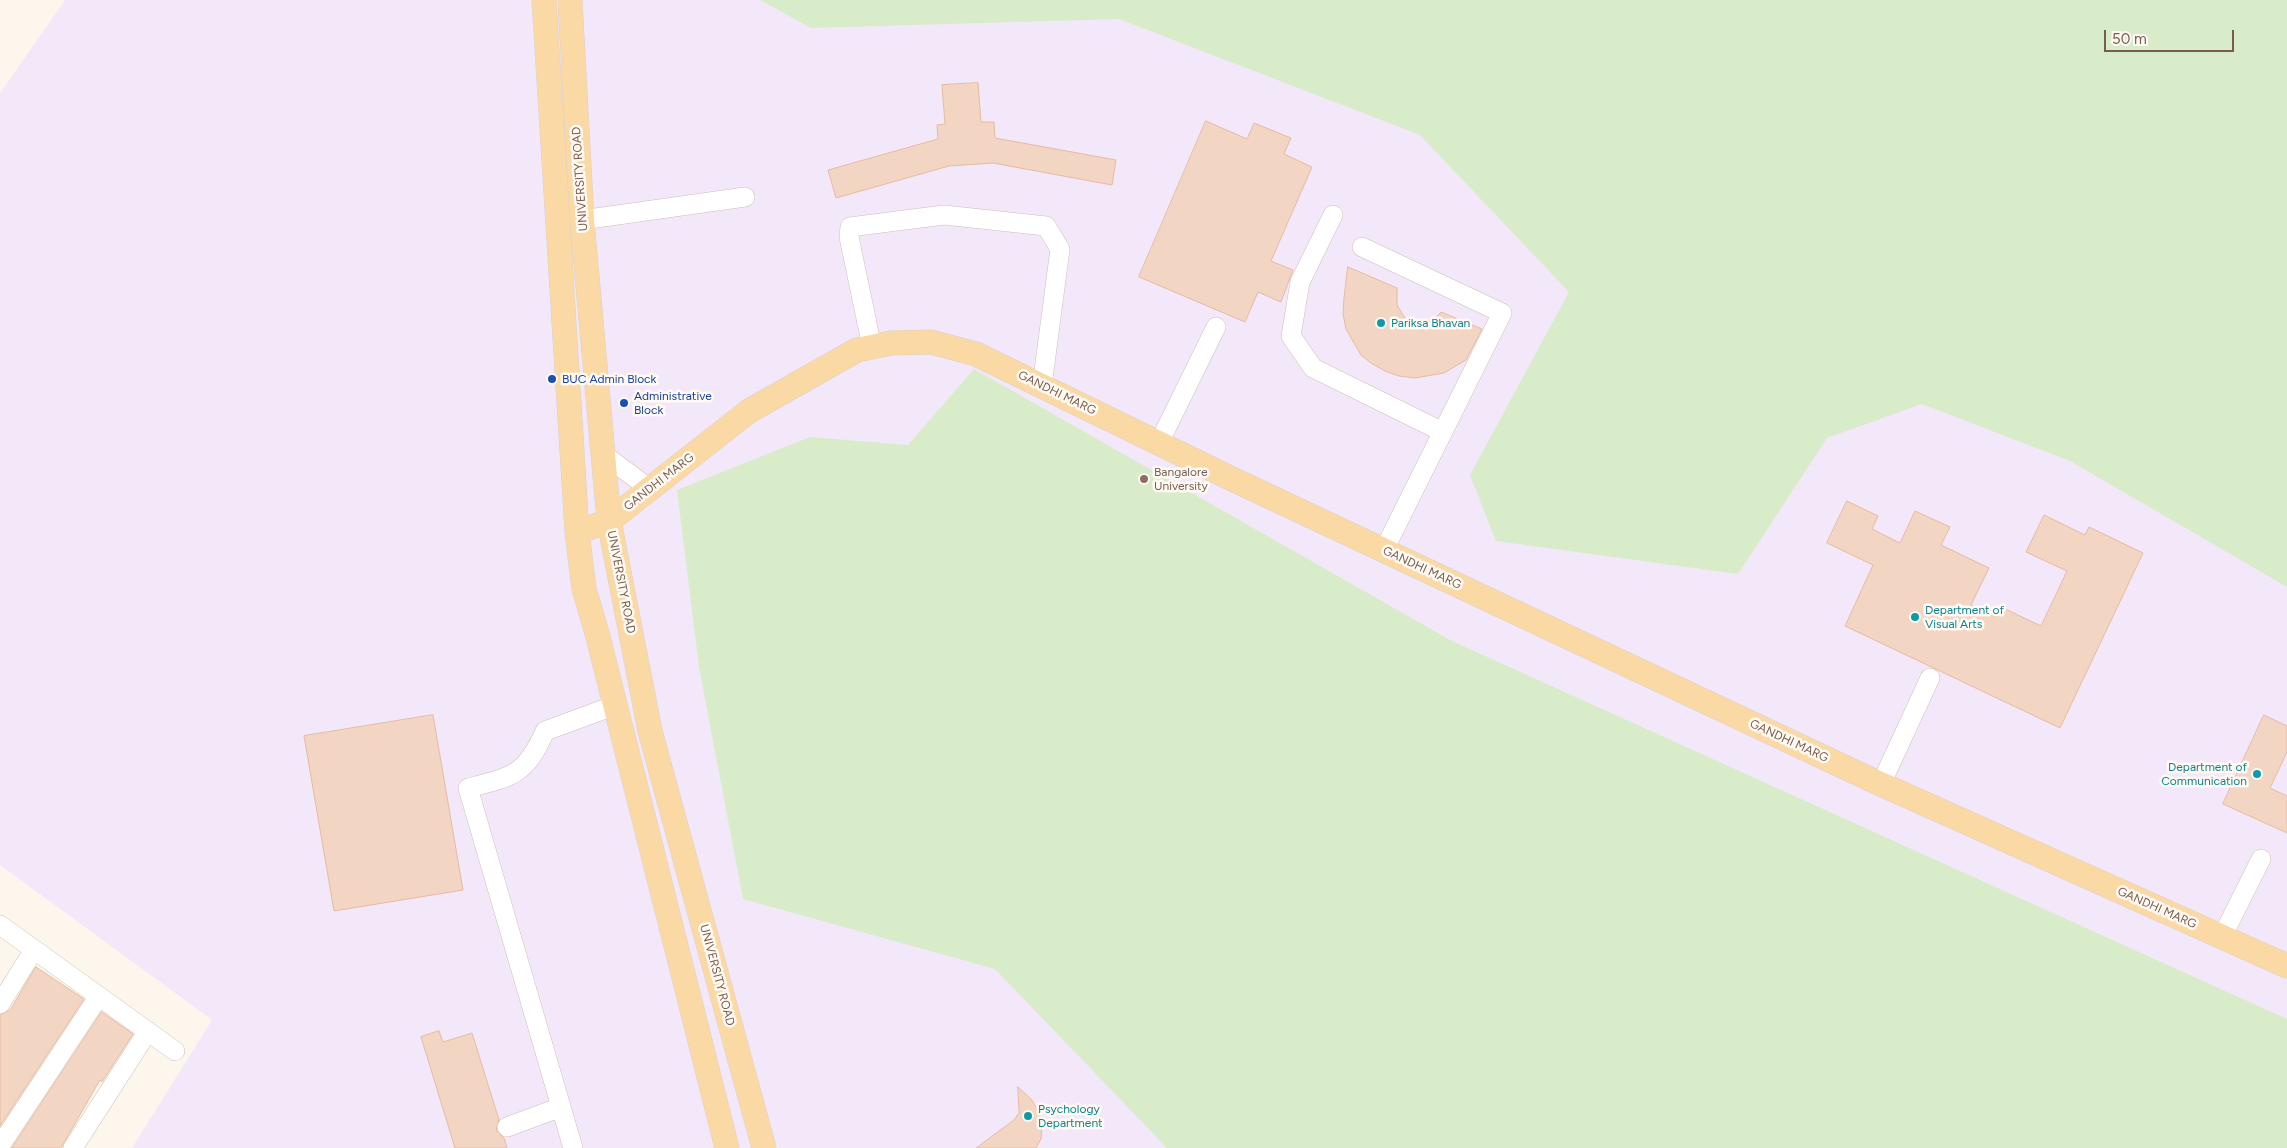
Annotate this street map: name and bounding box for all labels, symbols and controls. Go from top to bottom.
scale bar [2107,20,2237,52]
text: 50 m [2112,30,2147,48]
street label: UNIVERSITY ROAD [569,126,591,232]
place label: Pariksa Bhavan [1391,316,1470,330]
marker: Pariksa Bhavan [1375,317,1387,329]
street label: GANDHI MARG [1016,368,1098,418]
place label: BUC Admin Block [562,372,656,386]
marker: BUC Admin Block [546,373,558,385]
place label: Administrative Block [634,389,712,417]
marker: Administrative Block [618,397,630,409]
street label: GANDHI MARG [621,450,697,514]
place label: Bangalore University [1154,465,1208,493]
marker: Bangalore University [1138,473,1150,485]
street label: UNIVERSITY ROAD [604,529,638,635]
street label: GANDHI MARG [1381,544,1463,592]
place label: Department of Visual Arts [1925,603,2004,631]
marker: Department of Visual Arts [1909,611,1921,623]
street label: GANDHI MARG [1748,717,1830,765]
place label: Department of Communication [2161,760,2247,788]
marker: Department of Communication [2251,768,2263,780]
street label: GANDHI MARG [2115,884,2199,932]
street label: UNIVERSITY ROAD [697,923,737,1027]
place label: Psychology Department [1038,1102,1103,1130]
marker: Psychology Department [1022,1110,1034,1122]

